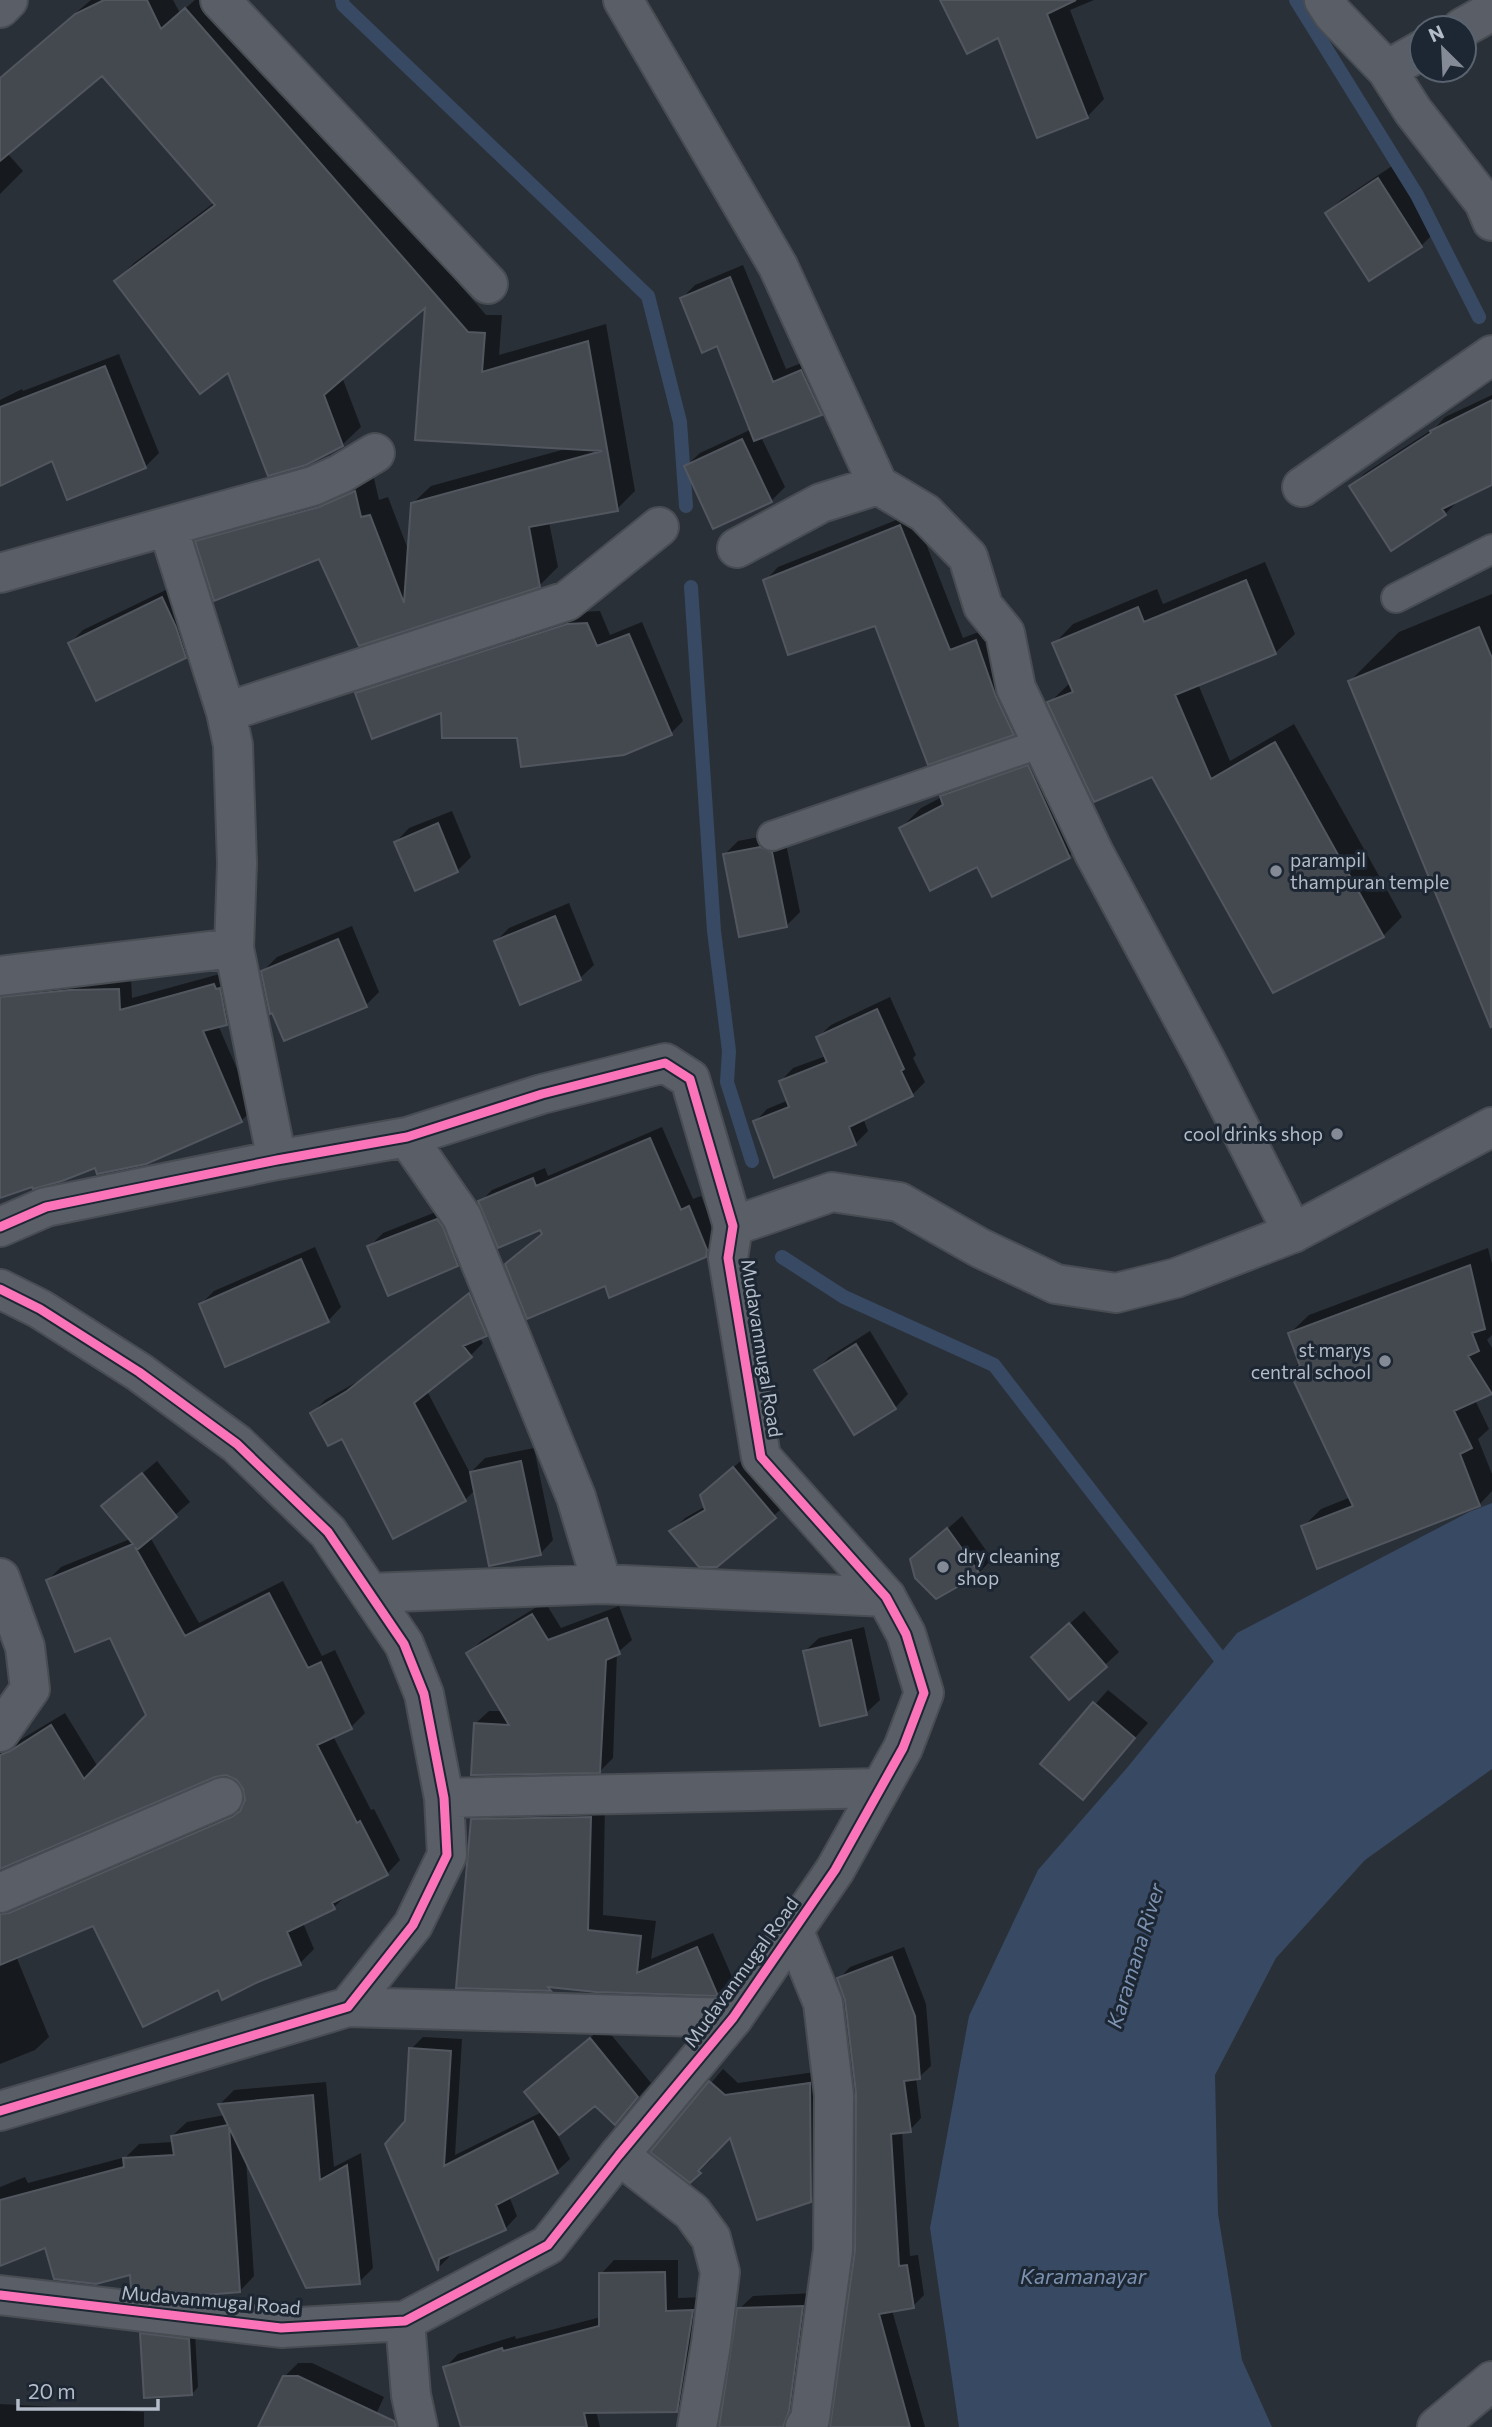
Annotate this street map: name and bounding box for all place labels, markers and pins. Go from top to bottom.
place label: parampil thampuran temple [1290,848,1449,893]
marker: parampil thampuran temple [1268,863,1284,879]
place label: cool drinks shop [1183,1122,1323,1145]
marker: cool drinks shop [1329,1126,1345,1142]
place label: st marys central school [1251,1338,1371,1383]
marker: st marys central school [1377,1353,1393,1369]
place label: dry cleaning shop [957,1544,1060,1589]
marker: dry cleaning shop [935,1559,951,1575]

